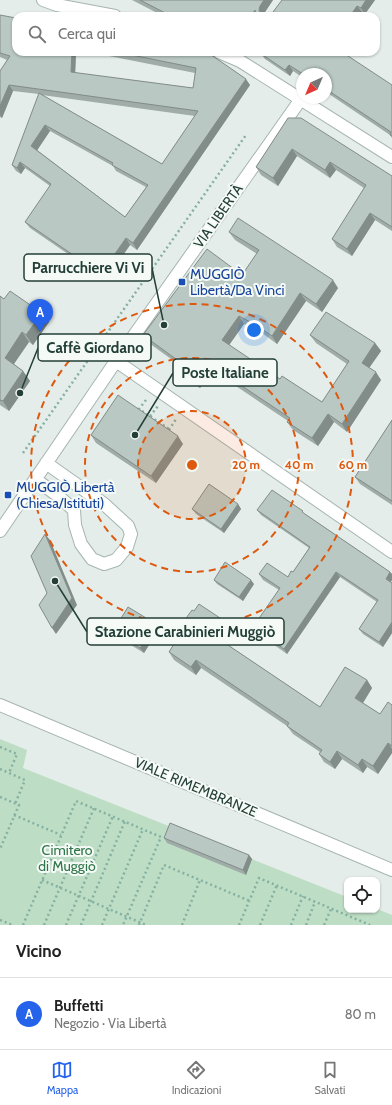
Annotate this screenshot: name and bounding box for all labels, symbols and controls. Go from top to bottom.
search box [12,12,380,56]
icon: search [26,23,48,45]
text: Cerca qui [58,25,116,43]
north arrow [296,68,332,104]
street label: VIA LIBERTÀ [189,180,247,252]
callout: Parrucchiere Vi Vi [24,254,152,281]
text: Parrucchiere Vi Vi [32,259,144,277]
place label: MUGGIÒ Libertà/Da Vinci [190,265,285,299]
marker: MUGGIÒ Libertà/Da Vinci [177,277,187,287]
pin: A [27,299,53,332]
your location [244,320,264,340]
callout: Caffè Giordano [38,334,151,361]
text: Caffè Giordano [46,339,144,357]
callout: Poste Italiane [173,359,277,386]
text: Poste Italiane [181,364,269,382]
text: 20 m [232,457,260,472]
text: 40 m [284,457,314,472]
text: 60 m [339,457,367,472]
centre of rings [185,458,199,472]
place label: MUGGIÒ Libertà (Chiesa/Istituti) [16,478,115,512]
marker: MUGGIÒ Libertà (Chiesa/Istituti) [3,490,13,500]
callout: Stazione Carabinieri Muggiò [87,618,284,645]
text: Stazione Carabinieri Muggiò [95,623,276,641]
street label: VIALE RIMEMBRANZE [132,753,260,821]
park label: Cimitero di Muggiò [38,841,96,875]
map controls [344,877,380,913]
button: locate [344,877,380,913]
text: Vicino [16,941,61,961]
text: Buffetti [54,997,103,1015]
text: A [25,1006,33,1022]
text: 80 m [345,1006,376,1022]
text: Negozio · Via Libertà [54,1015,166,1031]
tab: Mappa [47,1059,78,1097]
tab: Indicazioni [172,1059,221,1097]
tab: Salvati [315,1059,345,1097]

